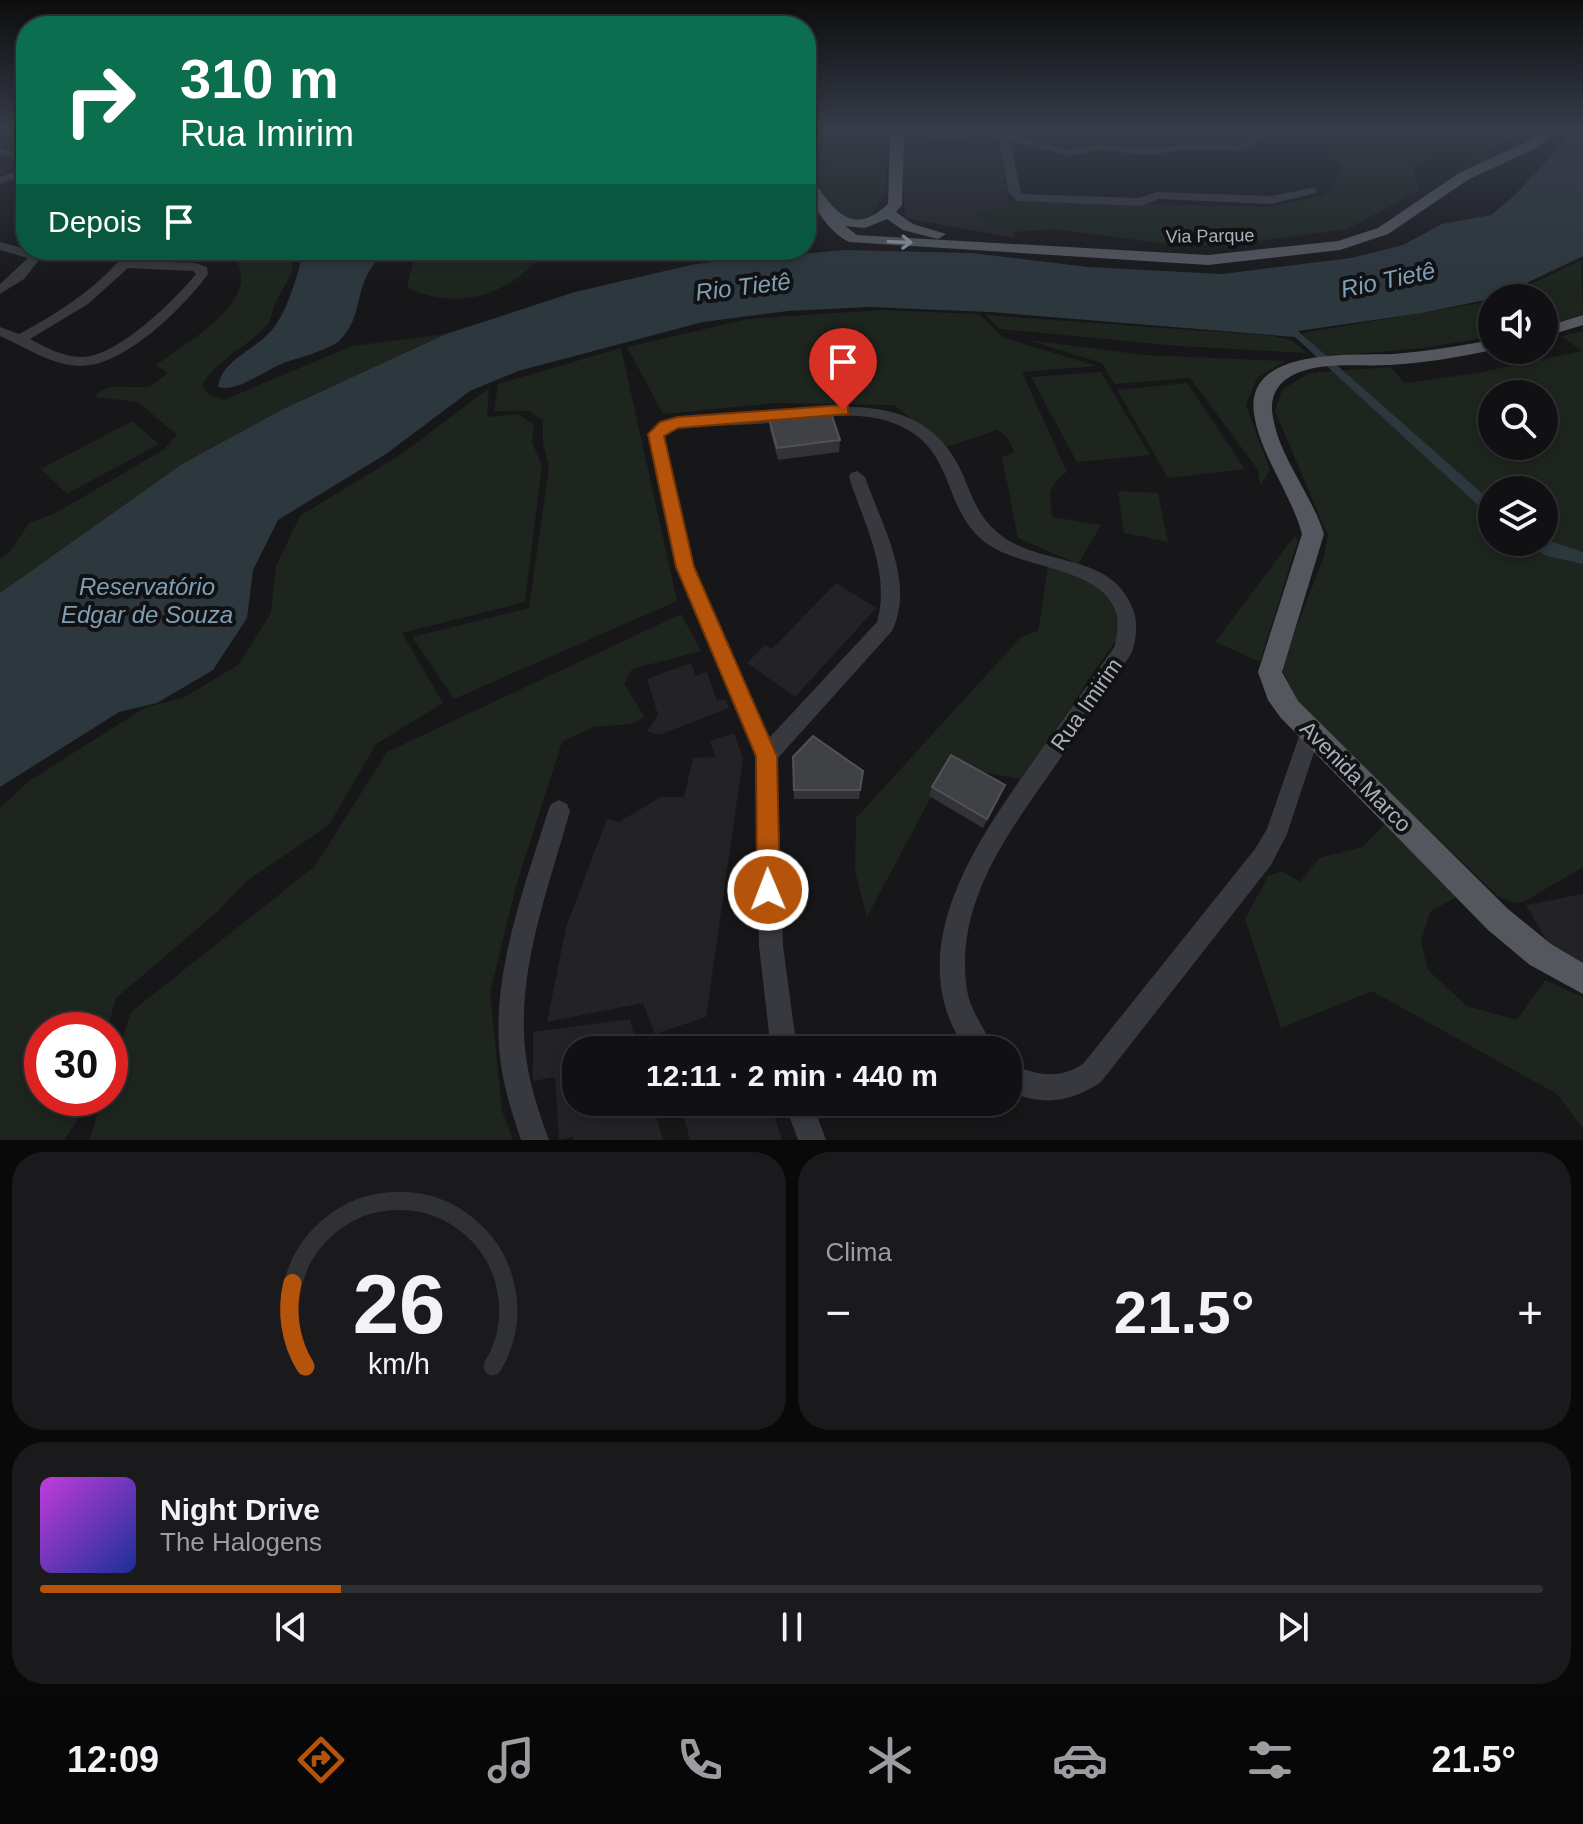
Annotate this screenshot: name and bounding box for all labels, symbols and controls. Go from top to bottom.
text: 310 m [180,47,339,110]
icon: right [48,48,152,152]
text: Rua Imirim [180,113,354,154]
icon: arrive [157,200,201,244]
text: Depois [48,205,141,238]
street label: Via Parque [1165,225,1255,247]
one-way arrow [886,235,913,250]
water label: Rio Tietê [1338,256,1438,303]
water label: Rio Tietê [694,267,792,306]
map controls [1478,284,1558,556]
button: sound [1478,284,1558,364]
pin [809,328,877,410]
icon: arrive [821,340,865,384]
button: search [1478,380,1558,460]
button: layers [1478,476,1558,556]
water label: Reservatório Edgar de Souza [61,573,233,628]
street label: Rua Imirim [1046,654,1127,755]
street label: Avenida Marco [1295,716,1416,837]
position arrow [726,848,810,932]
speed limit sign: 30 [24,1012,128,1116]
text: 12:11 · 2 min · 440 m [646,1059,938,1092]
text: Clima [826,1237,892,1267]
text: 26 [352,1258,445,1351]
text: 21.5° [1114,1279,1255,1346]
text: − [826,1288,851,1337]
text: + [1517,1288,1543,1337]
text: km/h [368,1348,430,1380]
text: Night Drive [160,1493,320,1526]
text: The Halogens [160,1527,322,1557]
icon: previous [269,1605,313,1649]
icon: pause [770,1605,814,1649]
icon: next [1271,1605,1315,1649]
icon: directions [293,1732,349,1788]
icon: music [483,1732,539,1788]
icon: phone [672,1732,728,1788]
icon: climate [862,1732,918,1788]
icon: car [1052,1732,1108,1788]
icon: filters [1242,1732,1298,1788]
text: 12:09 [67,1739,159,1780]
text: 21.5° [1432,1739,1516,1780]

